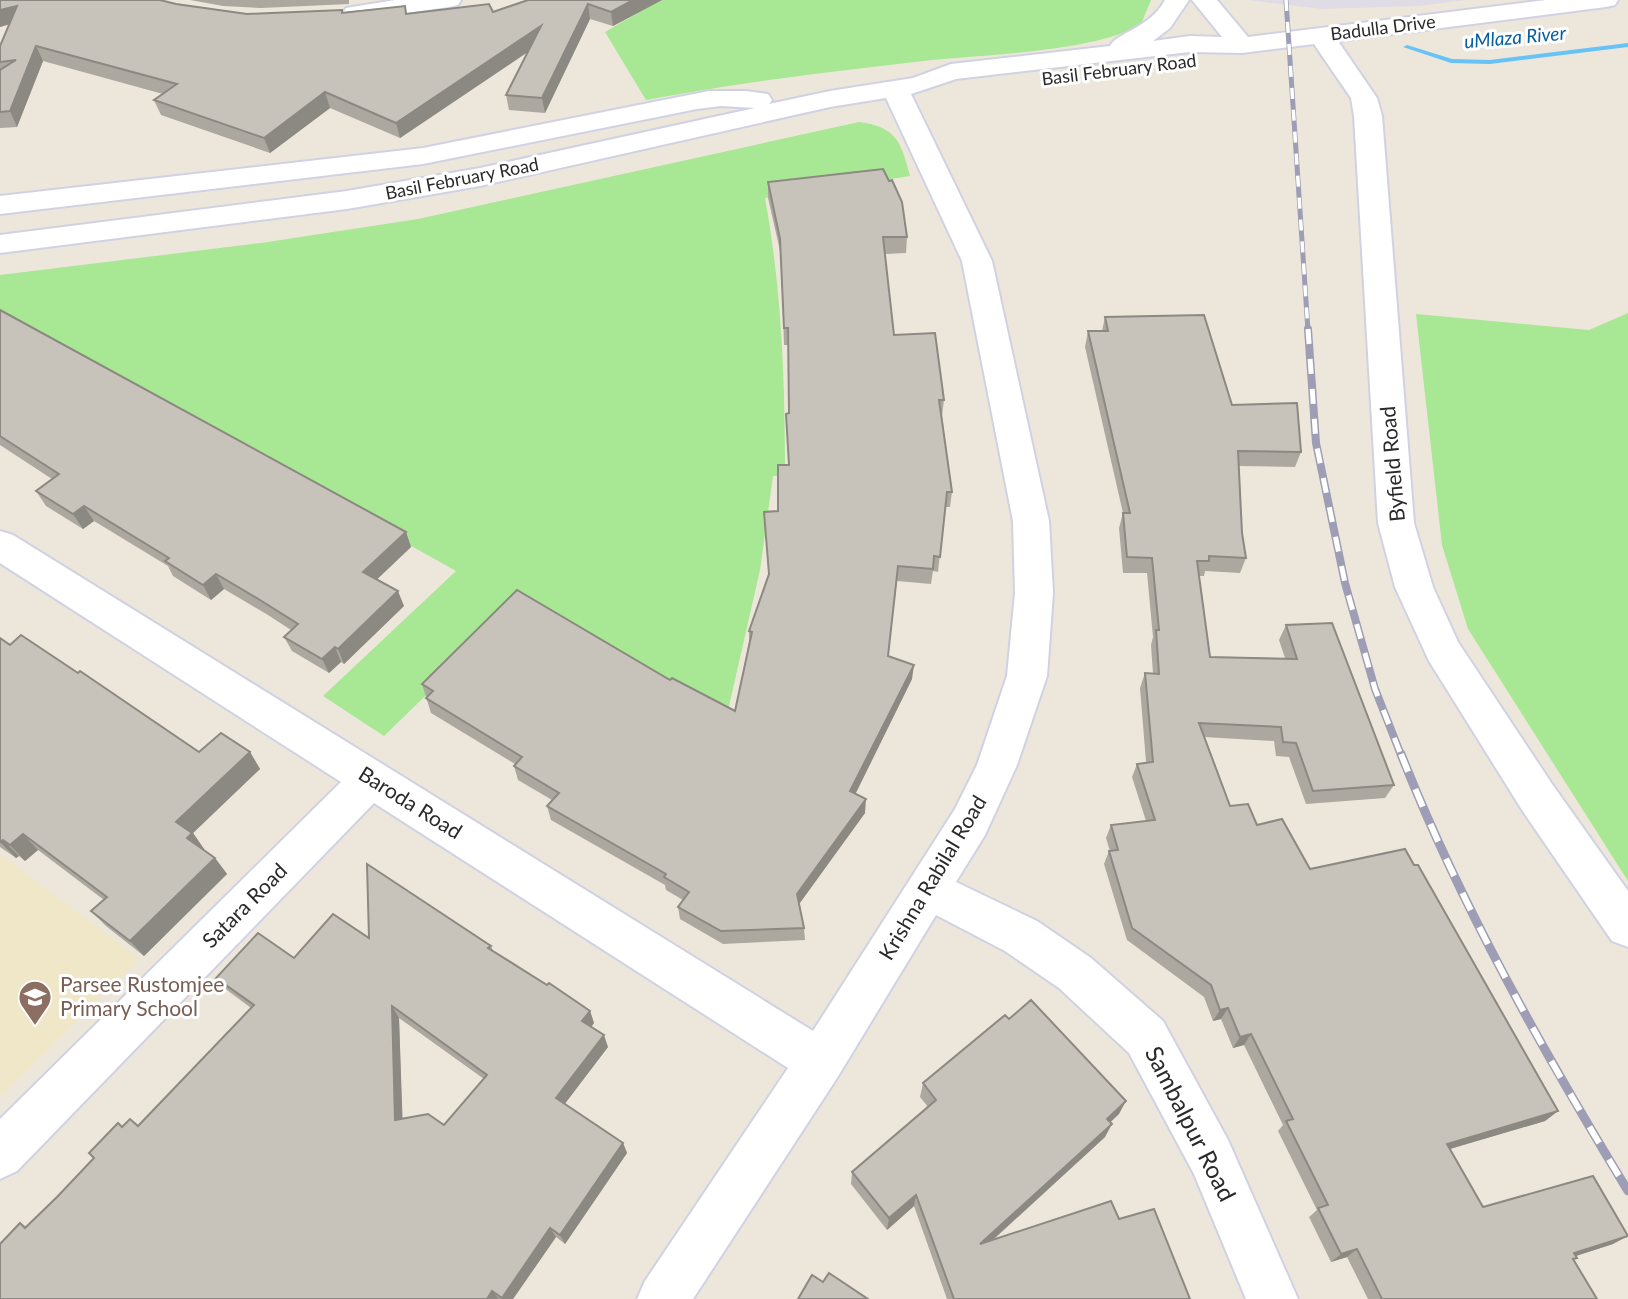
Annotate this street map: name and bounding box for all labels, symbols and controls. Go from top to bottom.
street label: Badulla Drive [1329,10,1437,44]
water label: uMlaza River [1463,21,1567,52]
street label: Basil February Road [1040,49,1198,89]
street label: Basil February Road [383,152,540,204]
street label: Byfield Road [1374,405,1409,523]
street label: Baroda Road [355,760,467,843]
street label: Krishna Rabilal Road [873,790,991,964]
street label: Satara Road [196,857,291,952]
place label: Parsee Rustomjee Primary School [60,971,224,1020]
school or university icon: Parsee Rustomjee Primary School [16,978,54,1027]
street label: Sambalpur Road [1140,1041,1243,1206]

